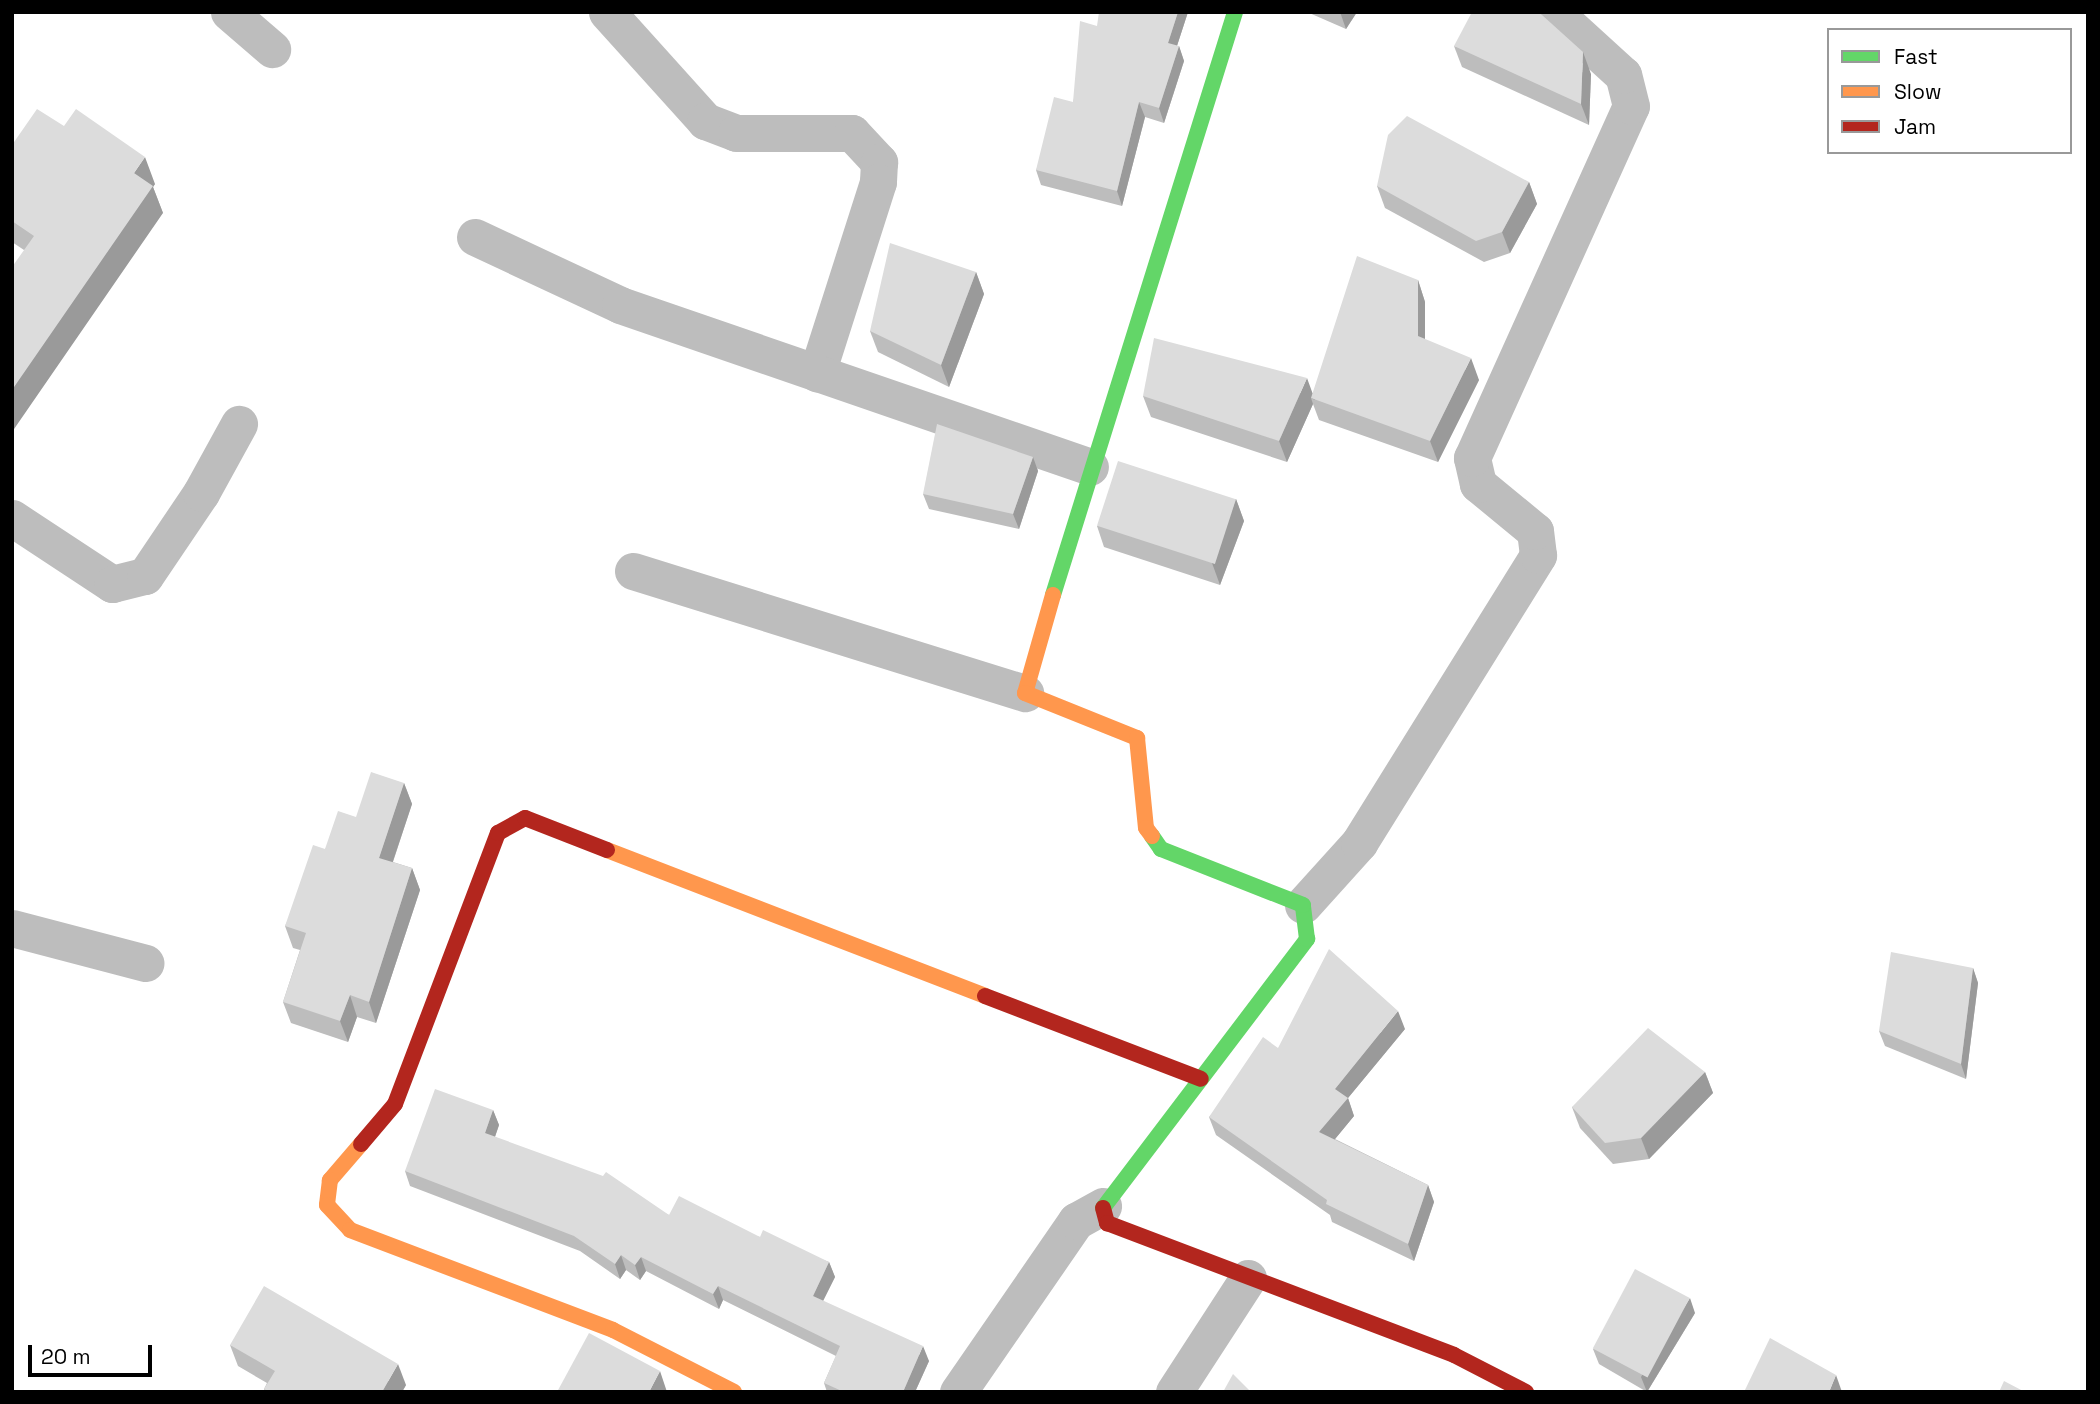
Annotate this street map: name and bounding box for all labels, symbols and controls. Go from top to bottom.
legend [1827,28,2072,154]
text: Fast [1894,43,1938,70]
text: Slow [1894,78,1942,105]
text: Jam [1894,113,1936,140]
scale bar [32,1330,156,1374]
text: 20 m [41,1343,91,1370]

